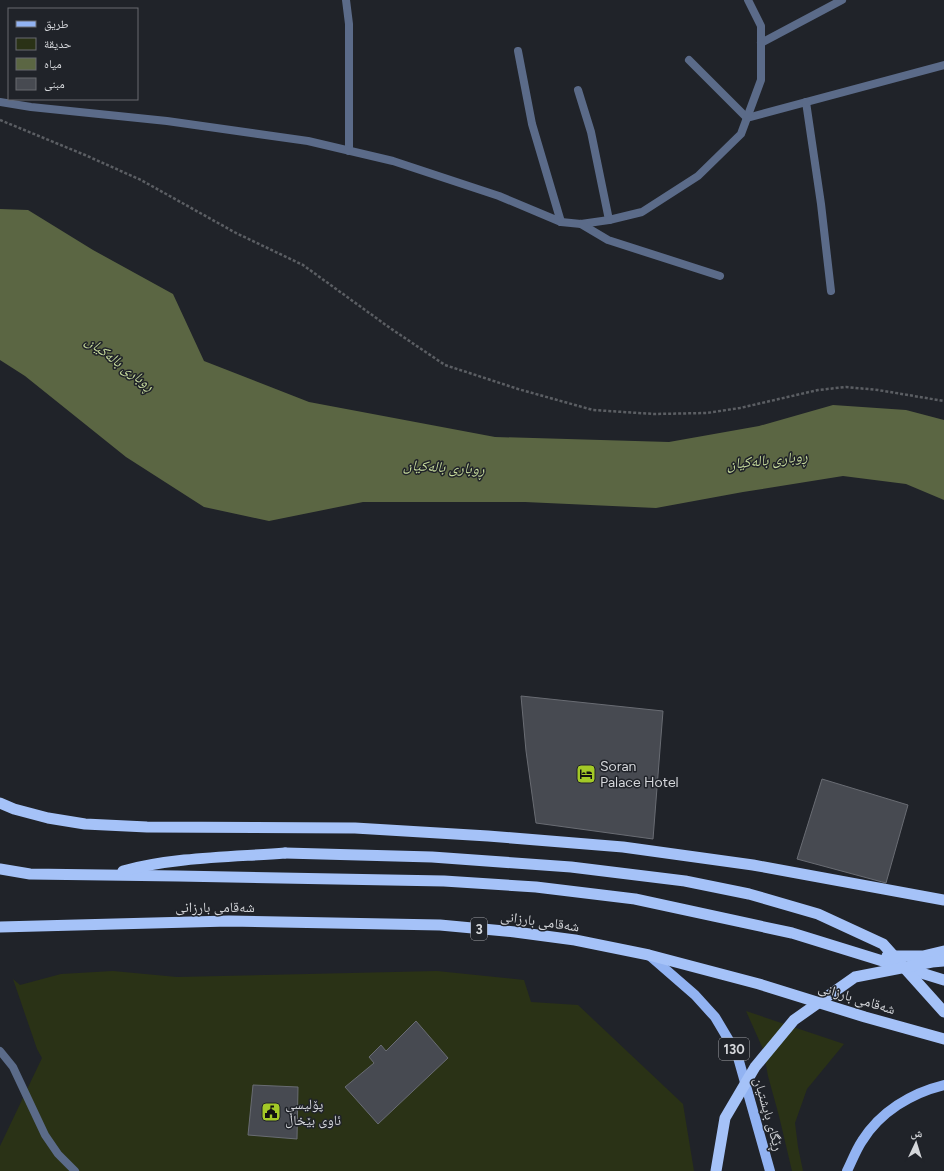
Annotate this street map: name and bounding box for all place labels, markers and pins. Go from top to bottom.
place label: Soran Palace Hotel [600,758,679,791]
hotel icon: Soran Palace Hotel [575,763,597,785]
place label: پۆلیسی ئاوی بێخاڵ [285,1096,341,1129]
public building icon: پۆلیسی ئاوی بێخاڵ [260,1101,282,1123]

